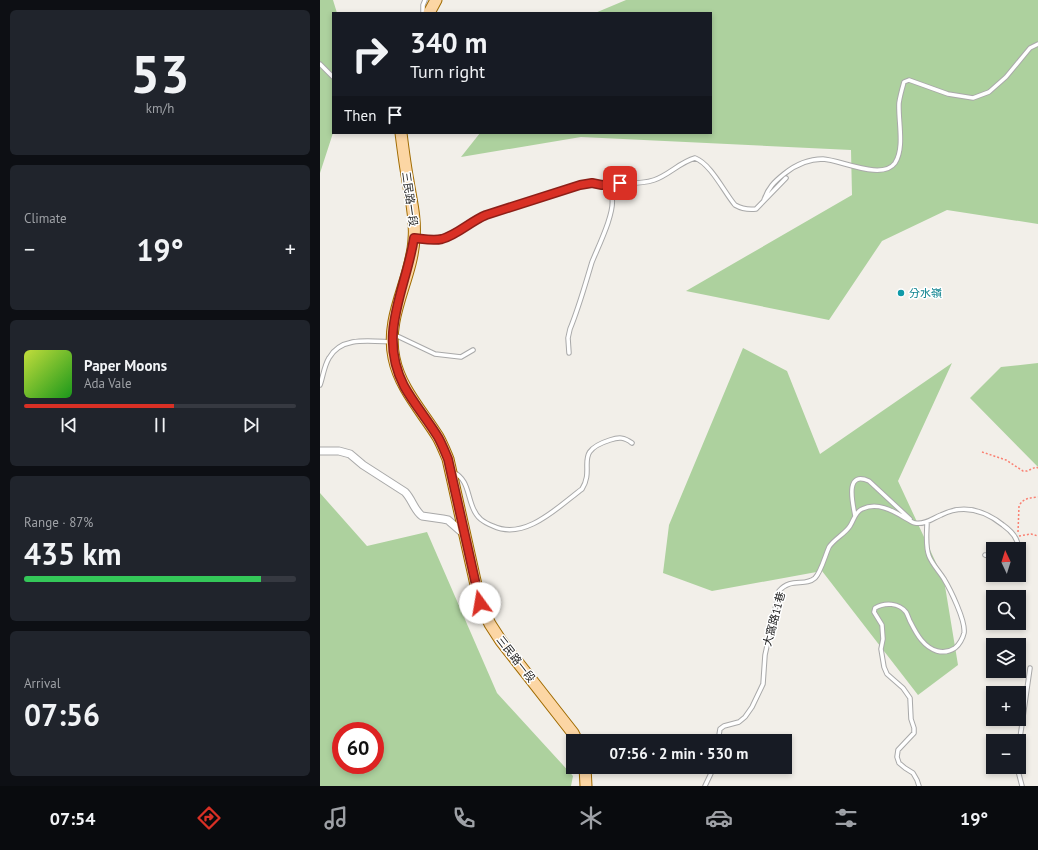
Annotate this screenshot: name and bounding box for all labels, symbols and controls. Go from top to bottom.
text: 340 m [410,24,487,61]
icon: right [344,28,396,80]
text: 53 [131,40,189,107]
text: Turn right [410,60,485,83]
text: km/h [146,100,174,117]
icon: arrive [384,104,406,126]
text: Then [344,106,376,125]
pin [603,166,637,200]
street label: 三民路一段 [399,171,421,227]
icon: arrive [609,172,631,194]
text: Climate [24,210,67,227]
text: 19° [136,230,184,269]
text: − [24,235,35,263]
text: + [285,235,296,263]
place label: 分水嶺 [909,286,942,300]
marker: 分水嶺 [896,288,906,298]
text: Paper Moons [84,356,167,375]
text: Ada Vale [84,375,132,392]
icon: previous [58,414,80,436]
icon: pause [149,414,171,436]
icon: next [240,414,262,436]
text: Range · 87% [24,514,93,531]
text: 435 km [24,534,122,573]
north arrow [986,542,1026,582]
map controls [986,542,1026,774]
position arrow [459,582,501,624]
street label: 大窩路11巷 [760,590,788,648]
button: search [986,590,1026,630]
street label: 三民路一段 [494,633,538,685]
button: layers [986,638,1026,678]
text: Arrival [24,675,60,692]
button: + [986,686,1026,726]
text: 07:56 [24,695,100,734]
speed limit sign: 60 [332,722,384,774]
button: − [986,734,1026,774]
text: 07:56 · 2 min · 530 m [610,744,748,763]
icon: directions [195,804,223,832]
icon: music [322,804,350,832]
icon: phone [450,804,478,832]
icon: climate [577,804,605,832]
icon: car [705,804,733,832]
icon: filters [832,804,860,832]
text: 07:54 [50,807,95,830]
text: 19° [960,807,988,830]

